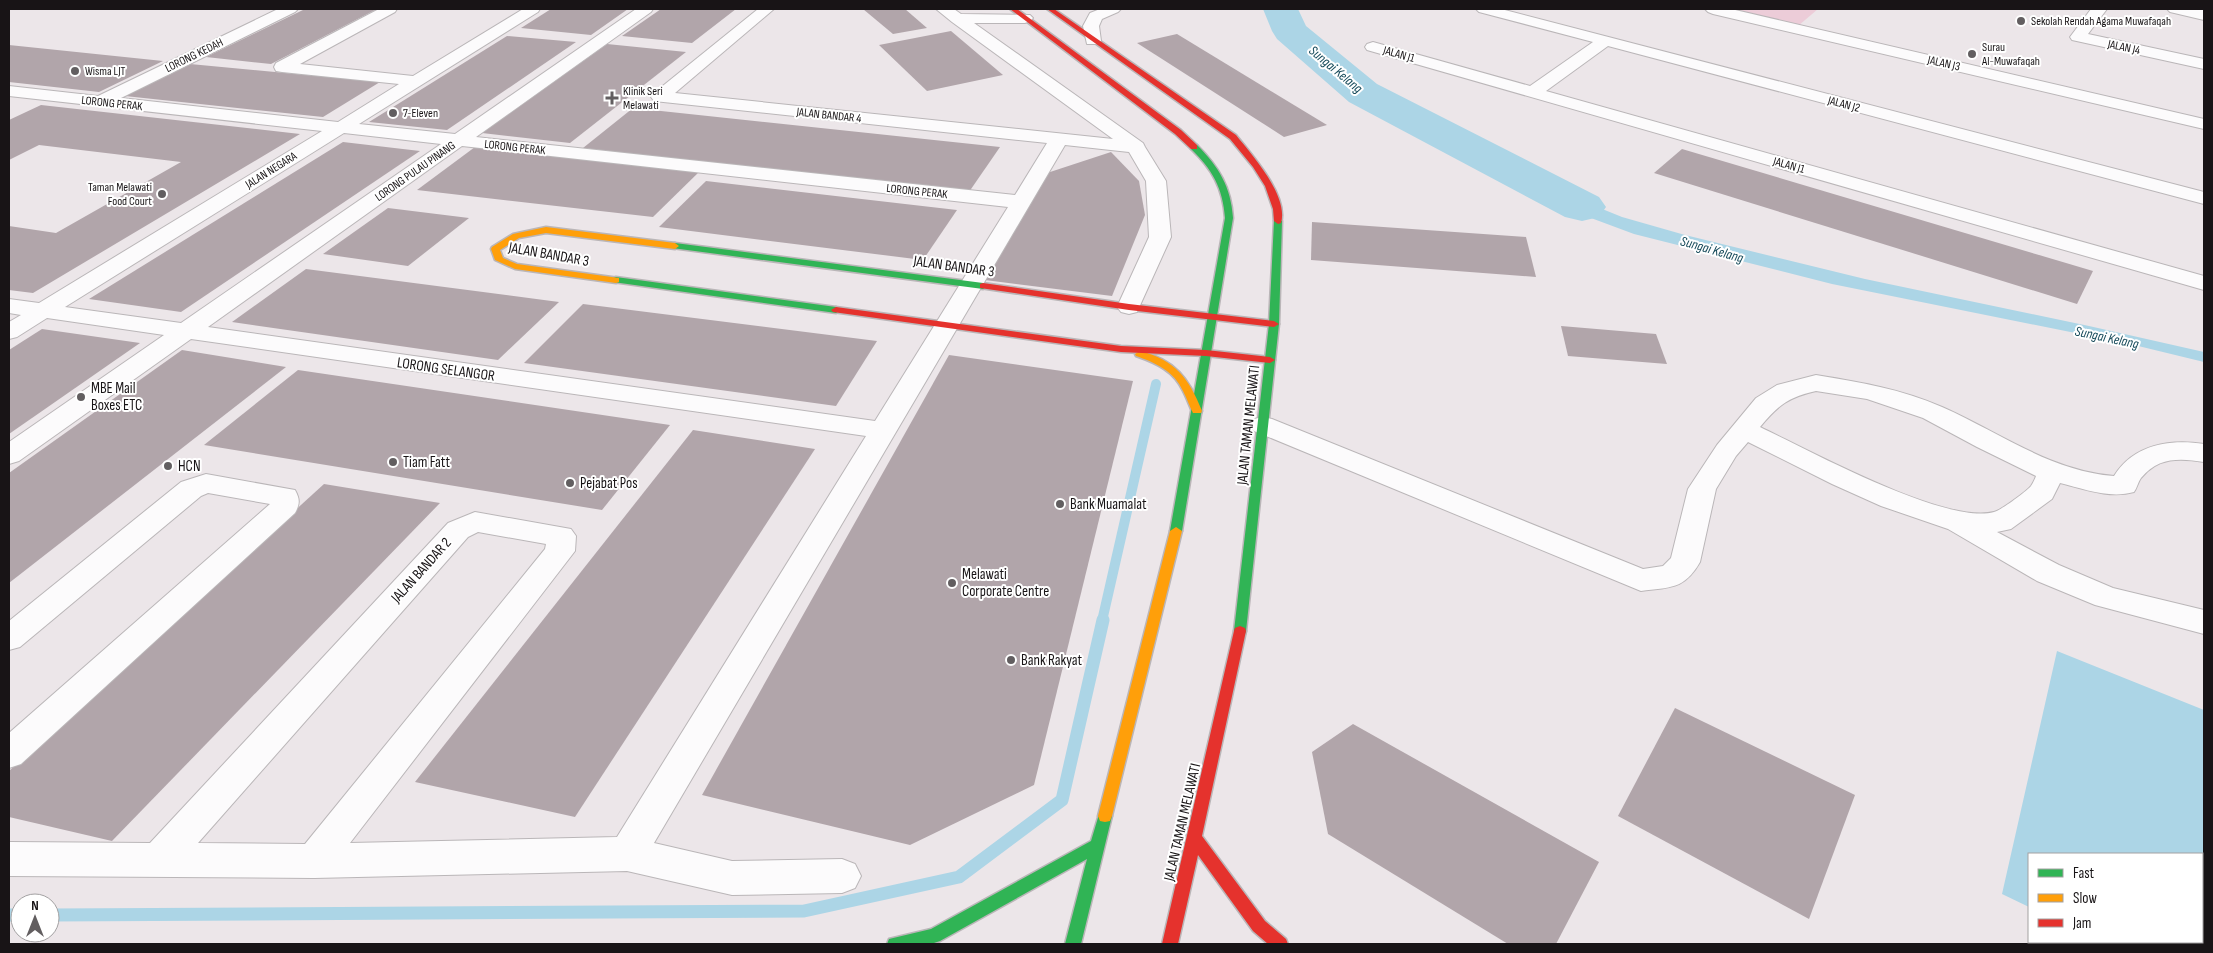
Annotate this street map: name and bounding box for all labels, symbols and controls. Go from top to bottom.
place label: Sekolah Rendah Agama Muwafaqah [2031,14,2171,29]
marker: Sekolah Rendah Agama Muwafaqah [2015,15,2027,27]
street label: LORONG KEDAH [163,35,226,76]
street label: JALAN J4 [2105,37,2141,58]
place label: Surau Al-Muwafaqah [1981,40,2040,69]
water label: Sungai Kelang [1305,42,1366,97]
street label: JALAN J1 [1380,43,1417,66]
marker: Surau Al-Muwafaqah [1966,48,1978,60]
street label: JALAN J3 [1925,52,1962,74]
place label: Wisma LJT [85,64,126,79]
marker: Wisma LJT [69,65,81,77]
place label: Klinik Seri Melawati [623,84,663,113]
marker: Klinik Seri Melawati [605,91,619,105]
street label: LORONG PERAK [81,93,144,114]
street label: JALAN J2 [1825,93,1862,116]
street label: JALAN BANDAR 4 [795,105,862,126]
place label: 7-Eleven [403,106,438,121]
marker: 7-Eleven [387,107,399,119]
street label: LORONG PERAK [484,137,547,158]
street label: LORONG PULAU PINANG [372,138,458,205]
street label: JALAN NEGARA [242,148,301,193]
street label: JALAN J1 [1770,154,1807,177]
place label: Taman Melawati Food Court [88,180,152,209]
street label: LORONG PERAK [886,181,949,202]
marker: Taman Melawati Food Court [156,188,168,200]
water label: Sungai Kelang [1678,232,1746,267]
street label: JALAN BANDAR 3 [506,238,591,271]
street label: JALAN BANDAR 3 [911,251,996,282]
water label: Sungai Kelang [2073,322,2141,353]
street label: LORONG SELANGOR [396,353,496,386]
street label: JALAN TAMAN MELAWATI [1233,364,1264,487]
place label: MBE Mail Boxes ETC [91,379,142,415]
marker: MBE Mail Boxes ETC [75,391,87,403]
place label: Tiam Fatt [403,453,450,472]
marker: Tiam Fatt [387,456,399,468]
place label: HCN [178,457,201,476]
marker: HCN [162,460,174,472]
place label: Pejabat Pos [580,474,638,493]
marker: Pejabat Pos [564,477,576,489]
place label: Bank Muamalat [1070,495,1147,514]
marker: Bank Muamalat [1054,498,1066,510]
street label: JALAN BANDAR 2 [386,534,456,608]
place label: Melawati Corporate Centre [962,565,1049,601]
marker: Melawati Corporate Centre [946,577,958,589]
place label: Bank Rakyat [1021,651,1083,670]
marker: Bank Rakyat [1005,654,1017,666]
street label: JALAN TAMAN MELAWATI [1159,761,1205,884]
legend [2028,853,2203,943]
text: Fast [2073,864,2095,883]
text: Slow [2073,889,2097,908]
north arrow [10,893,60,943]
text: N [31,897,39,914]
text: Jam [2072,914,2091,933]

